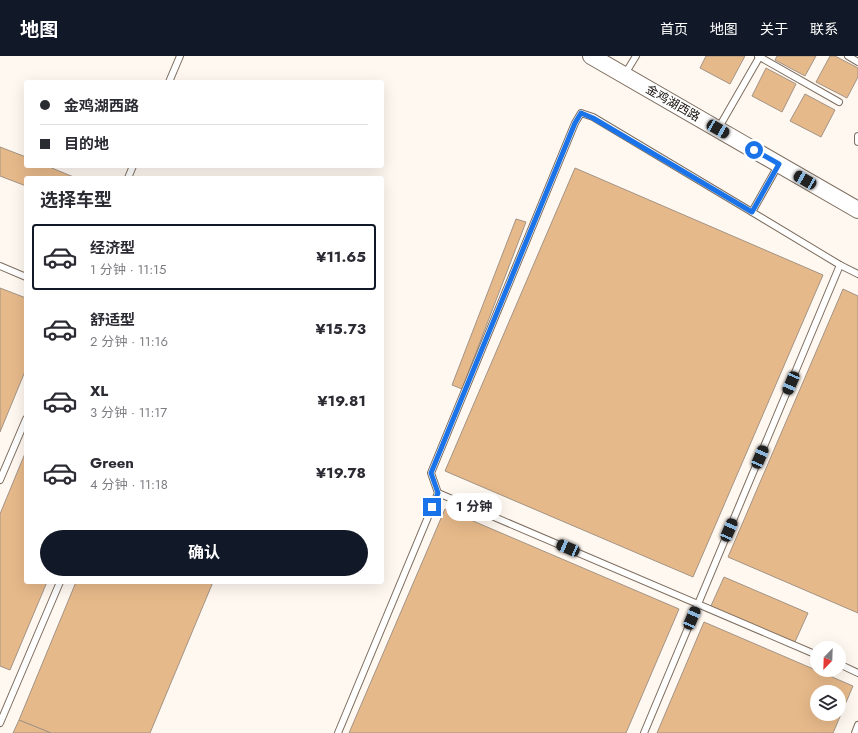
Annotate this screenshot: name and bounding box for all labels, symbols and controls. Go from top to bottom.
text: 地图 [20,16,58,43]
text: 首页 [660,19,688,39]
text: 地图 [710,19,738,39]
text: 关于 [760,19,788,39]
text: 联系 [810,19,838,39]
street label: 金鸡湖西路 [643,80,703,126]
text: 金鸡湖西路 [64,95,139,117]
car [705,118,731,140]
text: 目的地 [64,133,109,155]
route start [745,141,763,159]
car [792,169,818,191]
text: 选择车型 [40,187,112,213]
text: 经济型 [90,237,135,259]
icon: car [42,239,78,275]
text: ¥11.65 [316,246,366,268]
text: 1 分钟 · 11:15 [90,260,166,279]
text: 舒适型 [90,309,135,331]
icon: car [42,311,78,347]
text: ¥15.73 [315,318,366,340]
text: 2 分钟 · 11:16 [90,332,168,351]
car [781,370,801,396]
text: XL [90,380,108,402]
icon: car [42,383,78,419]
text: ¥19.81 [317,390,366,412]
text: 3 分钟 · 11:17 [90,403,167,422]
car [750,444,770,470]
text: Green [90,452,134,474]
icon: car [42,455,78,491]
text: ¥19.78 [316,462,366,484]
text: 4 分钟 · 11:18 [90,475,168,494]
callout: 1 分钟 [446,493,502,521]
text: 1 分钟 [456,497,492,516]
route end [423,498,441,516]
car [719,517,739,543]
button: 确认 [40,530,368,576]
car [555,538,581,558]
car [682,605,702,631]
north arrow [810,641,846,677]
map controls [810,641,846,721]
button: layers [810,685,846,721]

